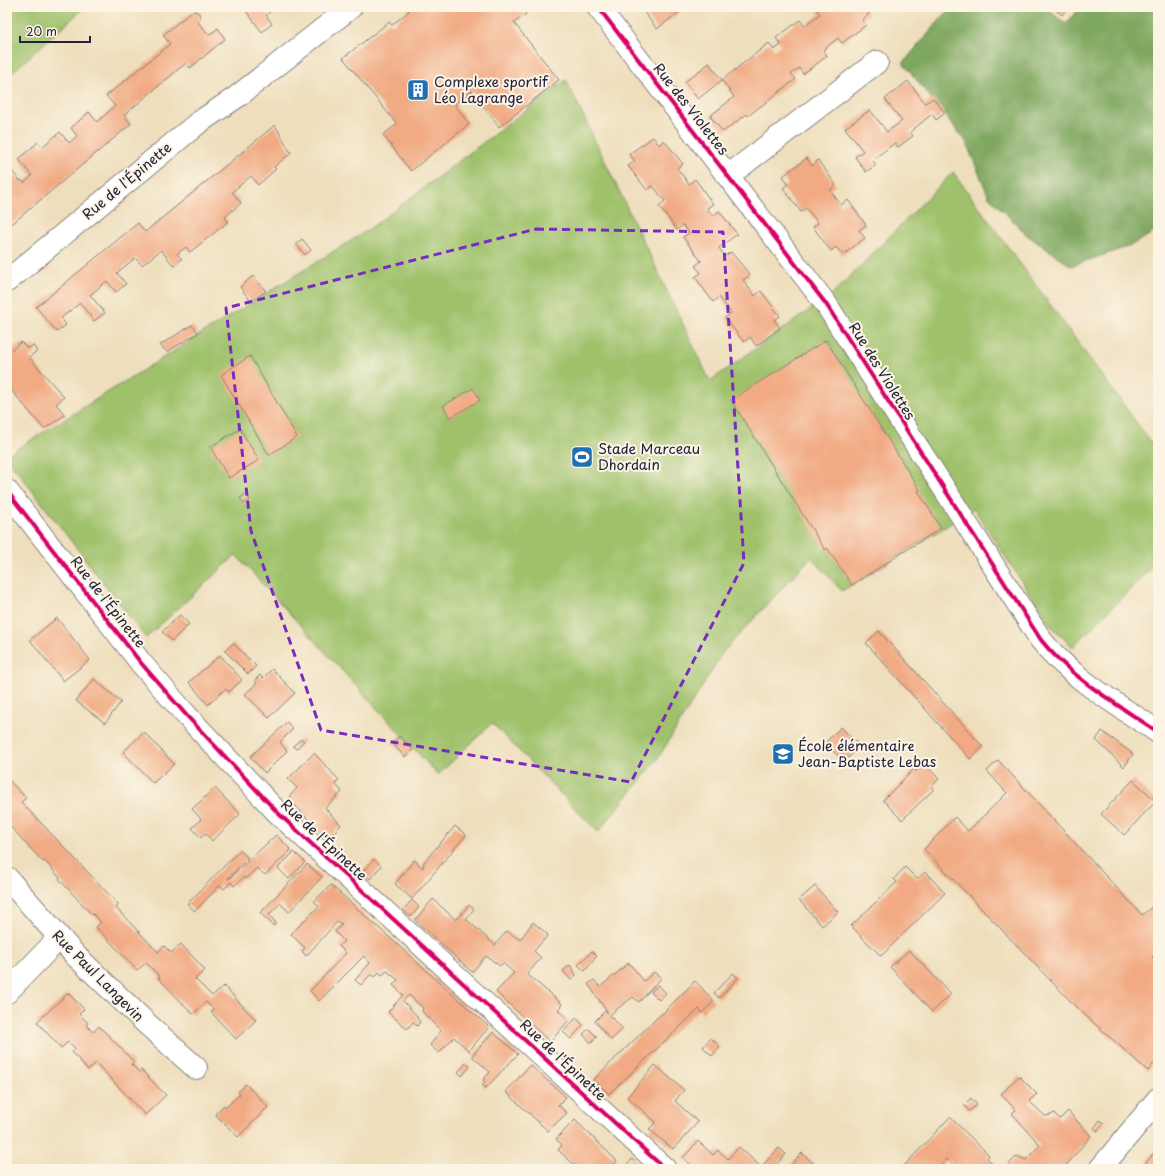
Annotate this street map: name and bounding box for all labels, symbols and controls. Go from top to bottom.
scale bar [20,18,90,44]
text: 20 m [26,22,57,40]
street label: Rue des Violettes [649,58,734,159]
place label: Complexe sportif Léo Lagrange [434,71,549,108]
building icon: Complexe sportif Léo Lagrange [405,77,431,103]
street label: Rue de l'Épinette [77,137,176,224]
street label: Rue des Violettes [844,318,921,424]
place label: Stade Marceau Dhordain [598,438,700,475]
sports icon: Stade Marceau Dhordain [569,444,595,470]
street label: Rue de l'Épinette [66,551,151,652]
place label: École élémentaire Jean-Baptiste Lebas [798,735,936,772]
school or university icon: École élémentaire Jean-Baptiste Lebas [770,741,796,767]
street label: Rue de l'Épinette [277,794,372,885]
street label: Rue Paul Langevin [48,925,149,1026]
street label: Rue de l'Épinette [516,1014,611,1105]

